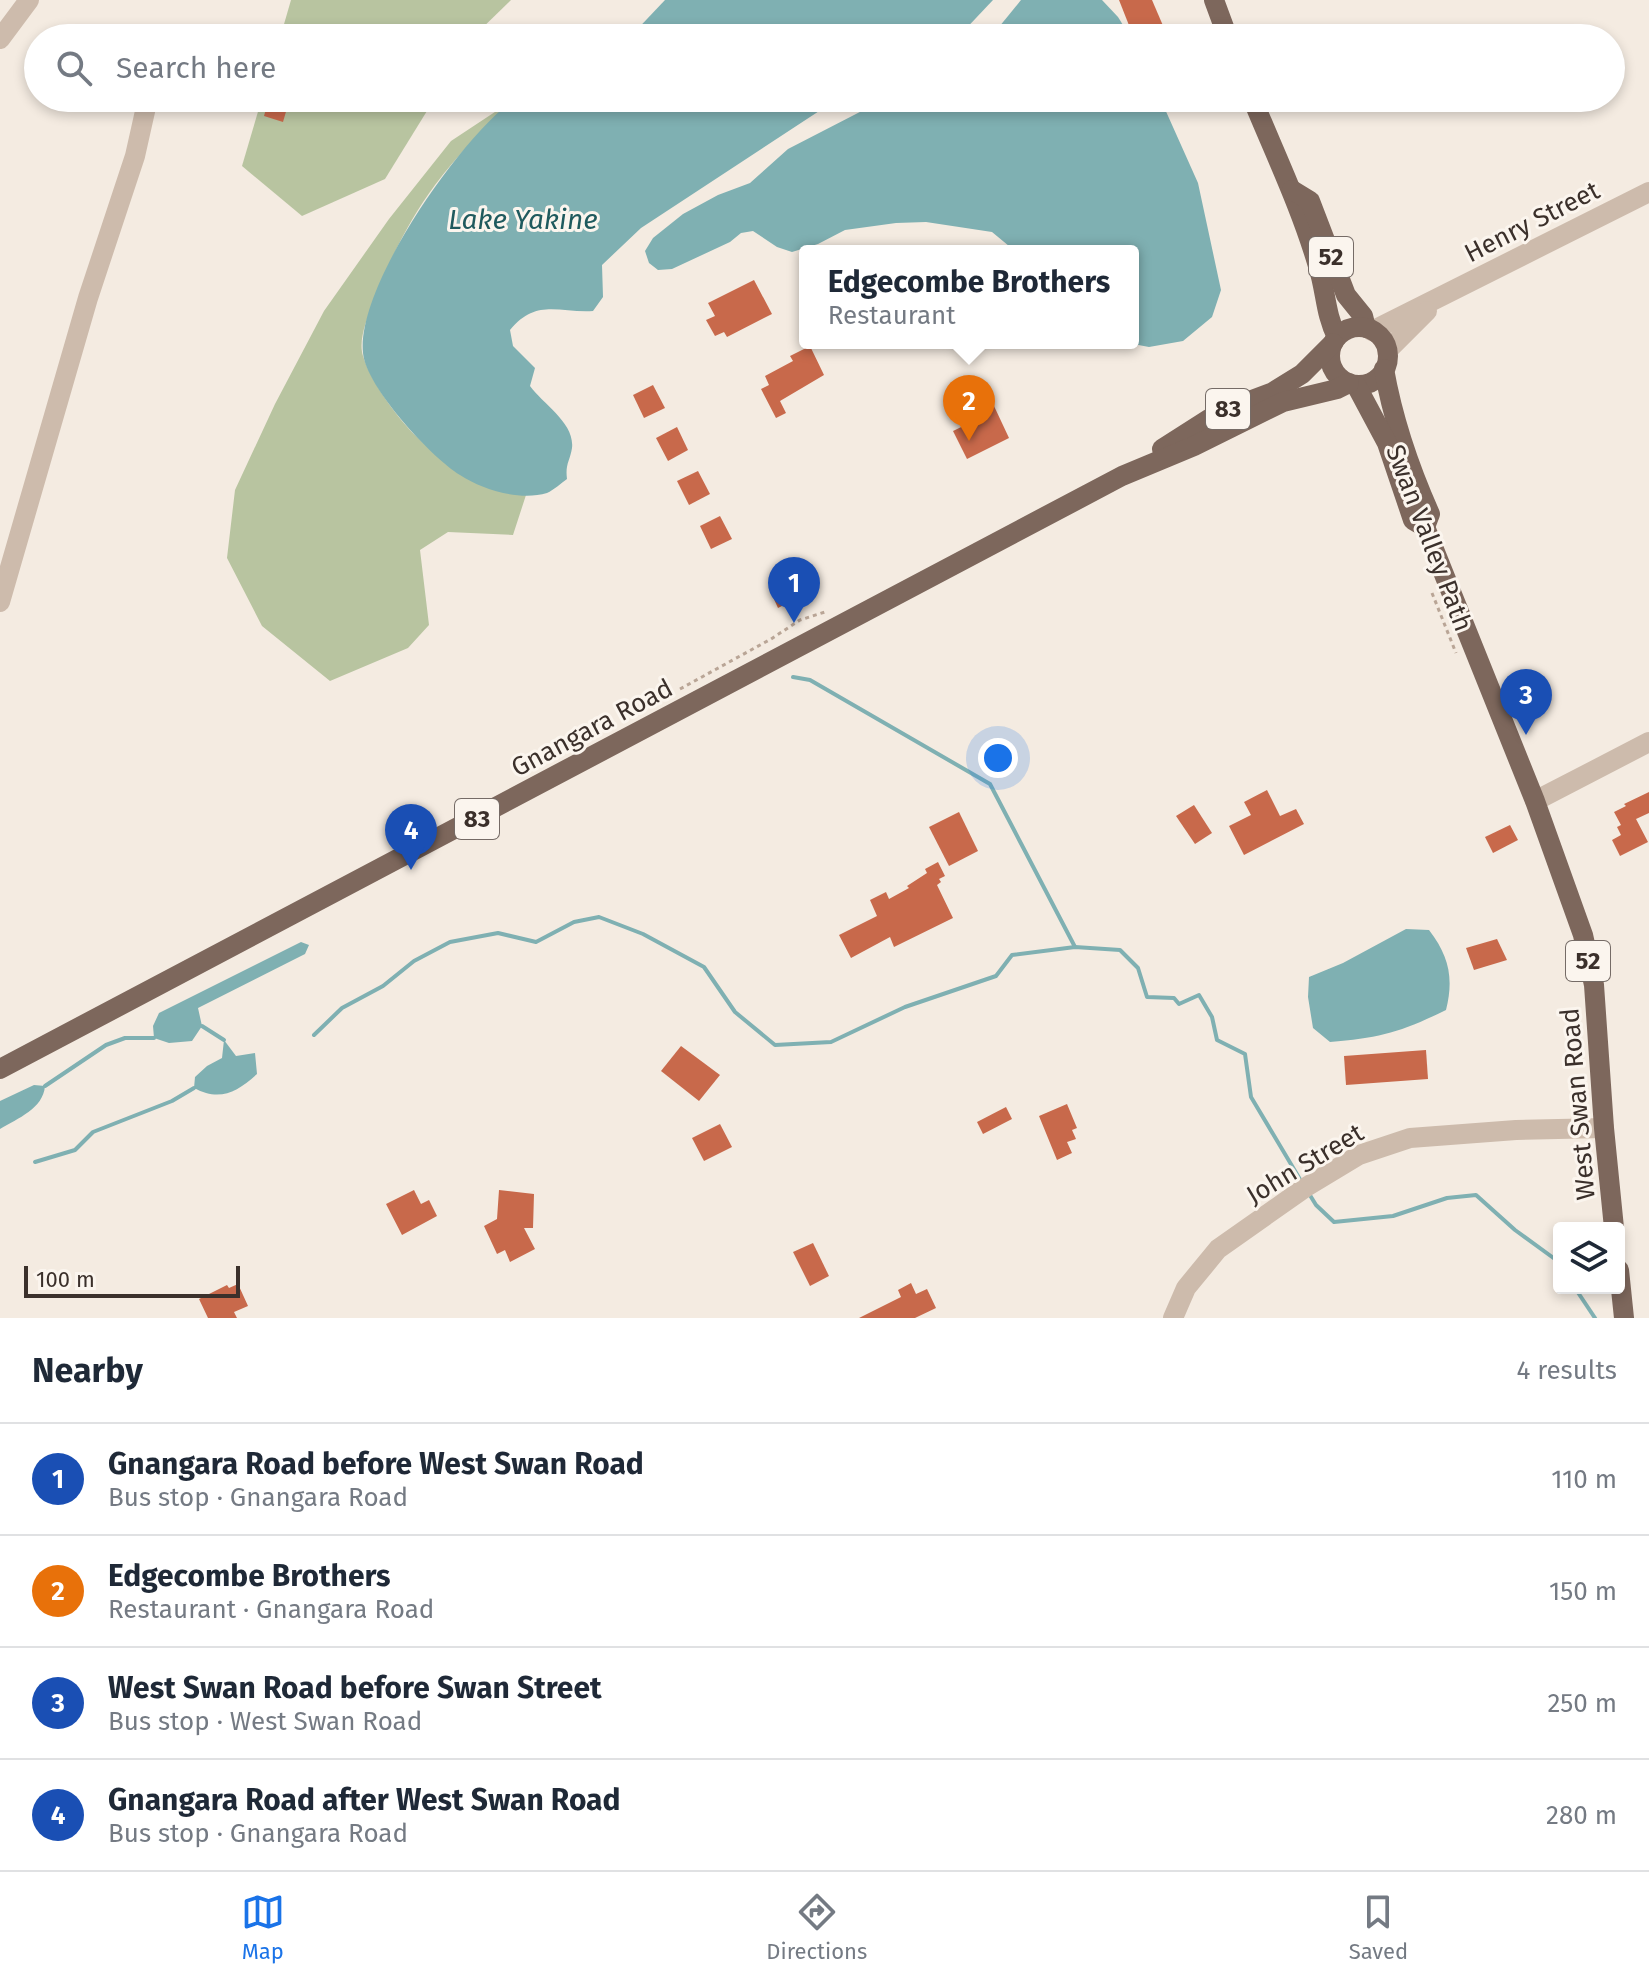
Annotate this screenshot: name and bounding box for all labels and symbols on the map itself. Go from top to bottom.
street label: Henry Street [1459,174,1605,269]
water label: Lake Yakine [448,203,598,236]
road number: 52 [1309,237,1353,277]
pin: 2 [943,375,995,441]
road number: 83 [1206,389,1250,429]
street label: Swan Valley Path [1379,440,1479,636]
pin: 1 [768,557,820,623]
pin: 3 [1500,669,1552,735]
street label: Gnangara Road [506,672,678,784]
your location [978,738,1018,778]
road number: 83 [455,799,499,839]
pin: 4 [385,804,437,870]
road number: 52 [1566,941,1610,981]
street label: West Swan Road [1554,1007,1602,1201]
street label: John Street [1241,1117,1370,1211]
scale bar [24,1262,240,1298]

